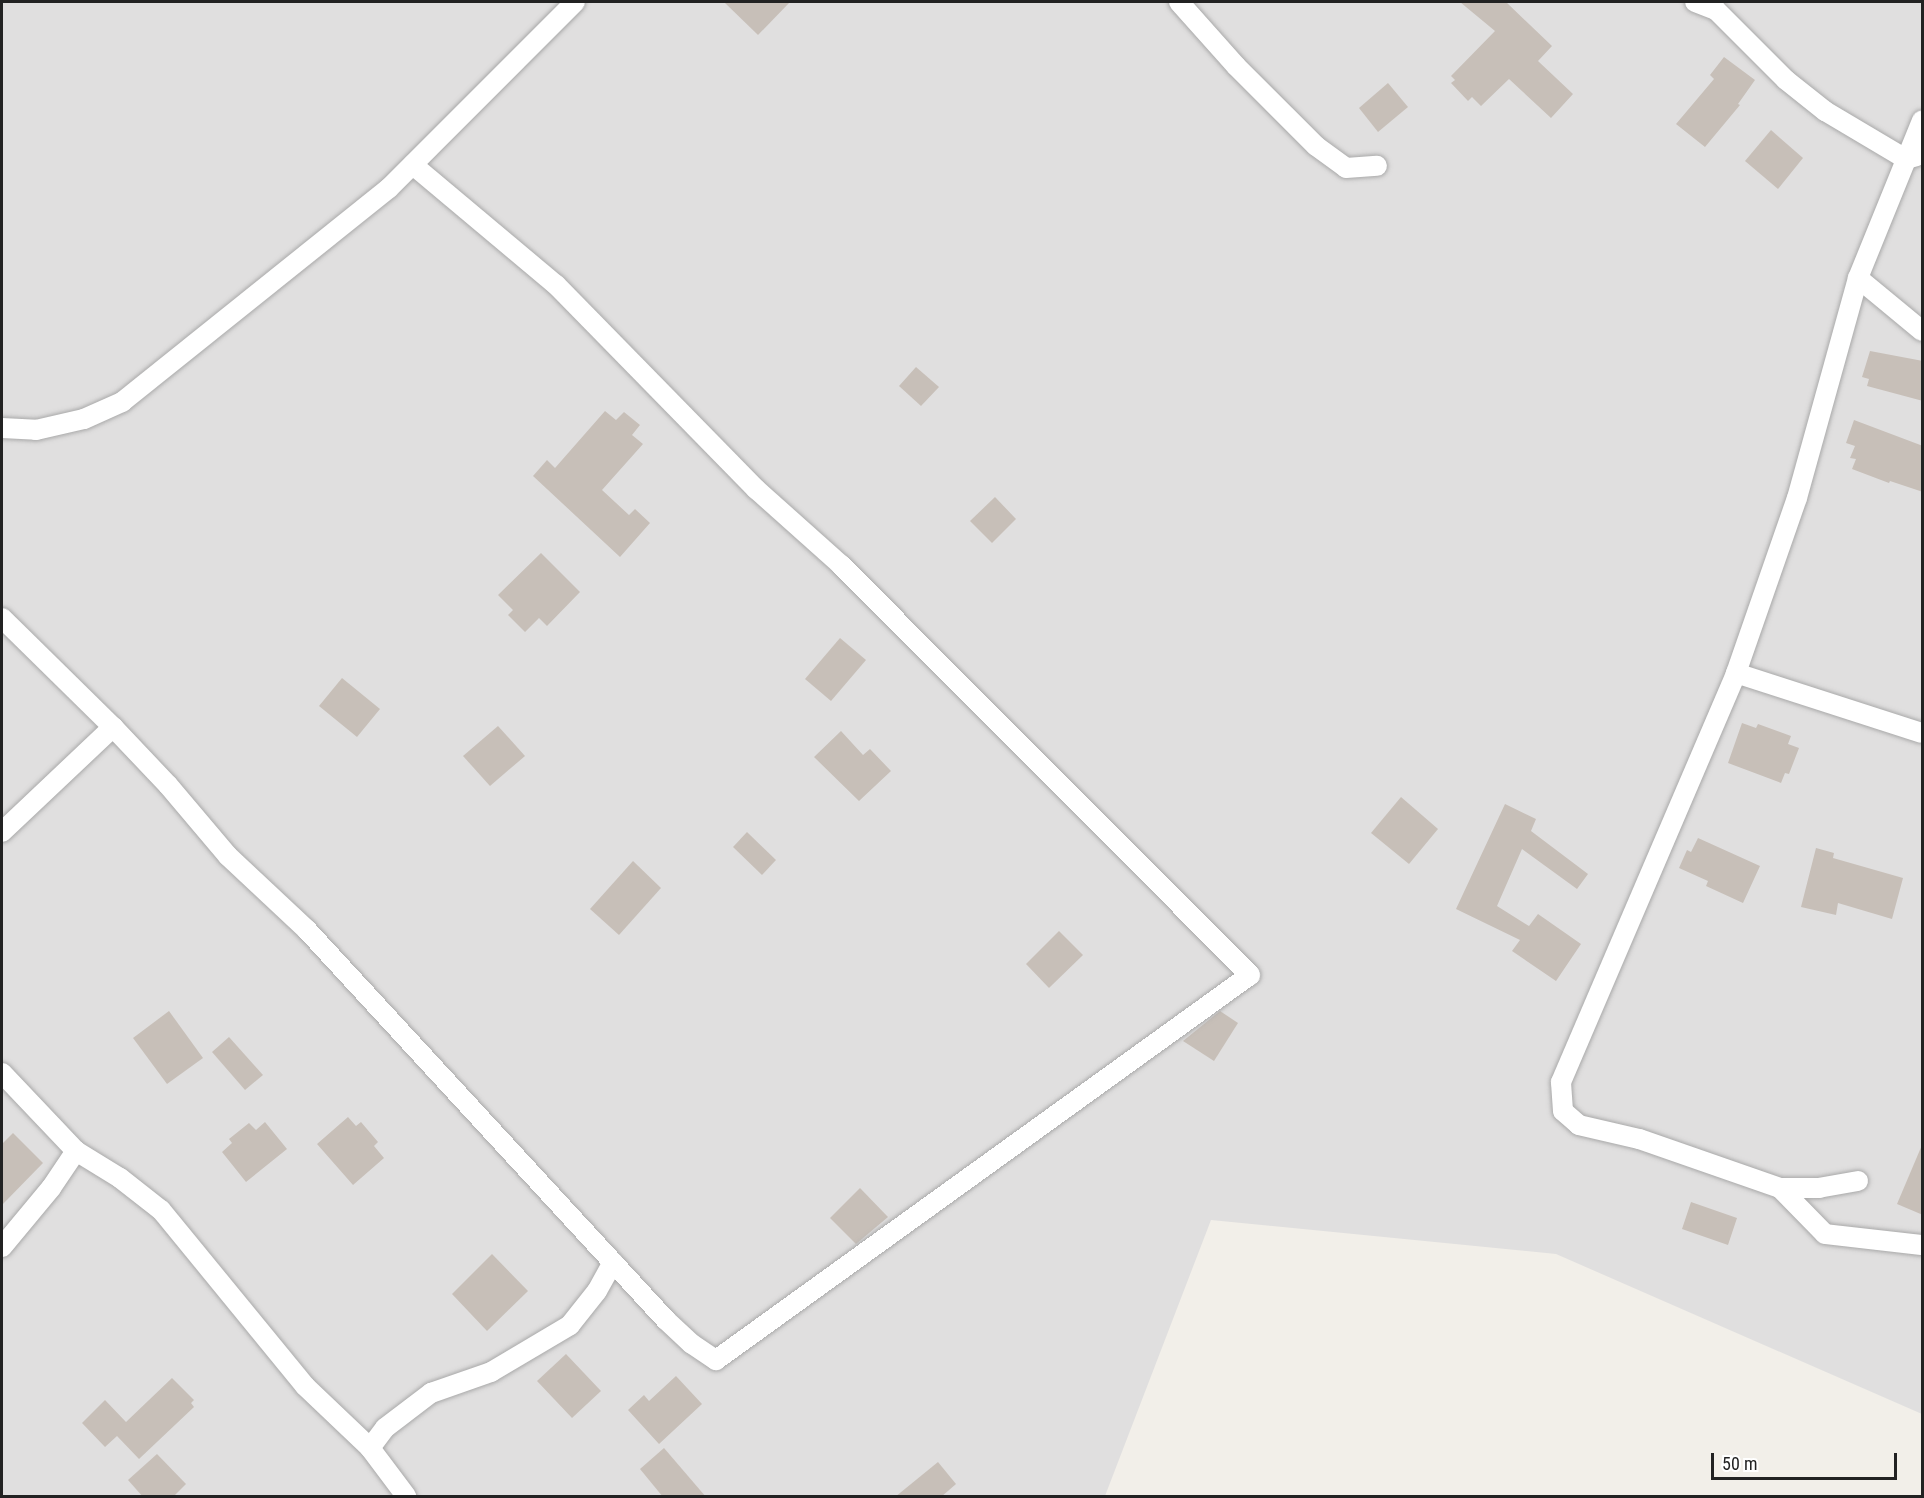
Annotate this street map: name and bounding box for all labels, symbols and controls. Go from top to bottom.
scale bar [1714,1441,1900,1479]
text: 50 m [1722,1453,1757,1474]

